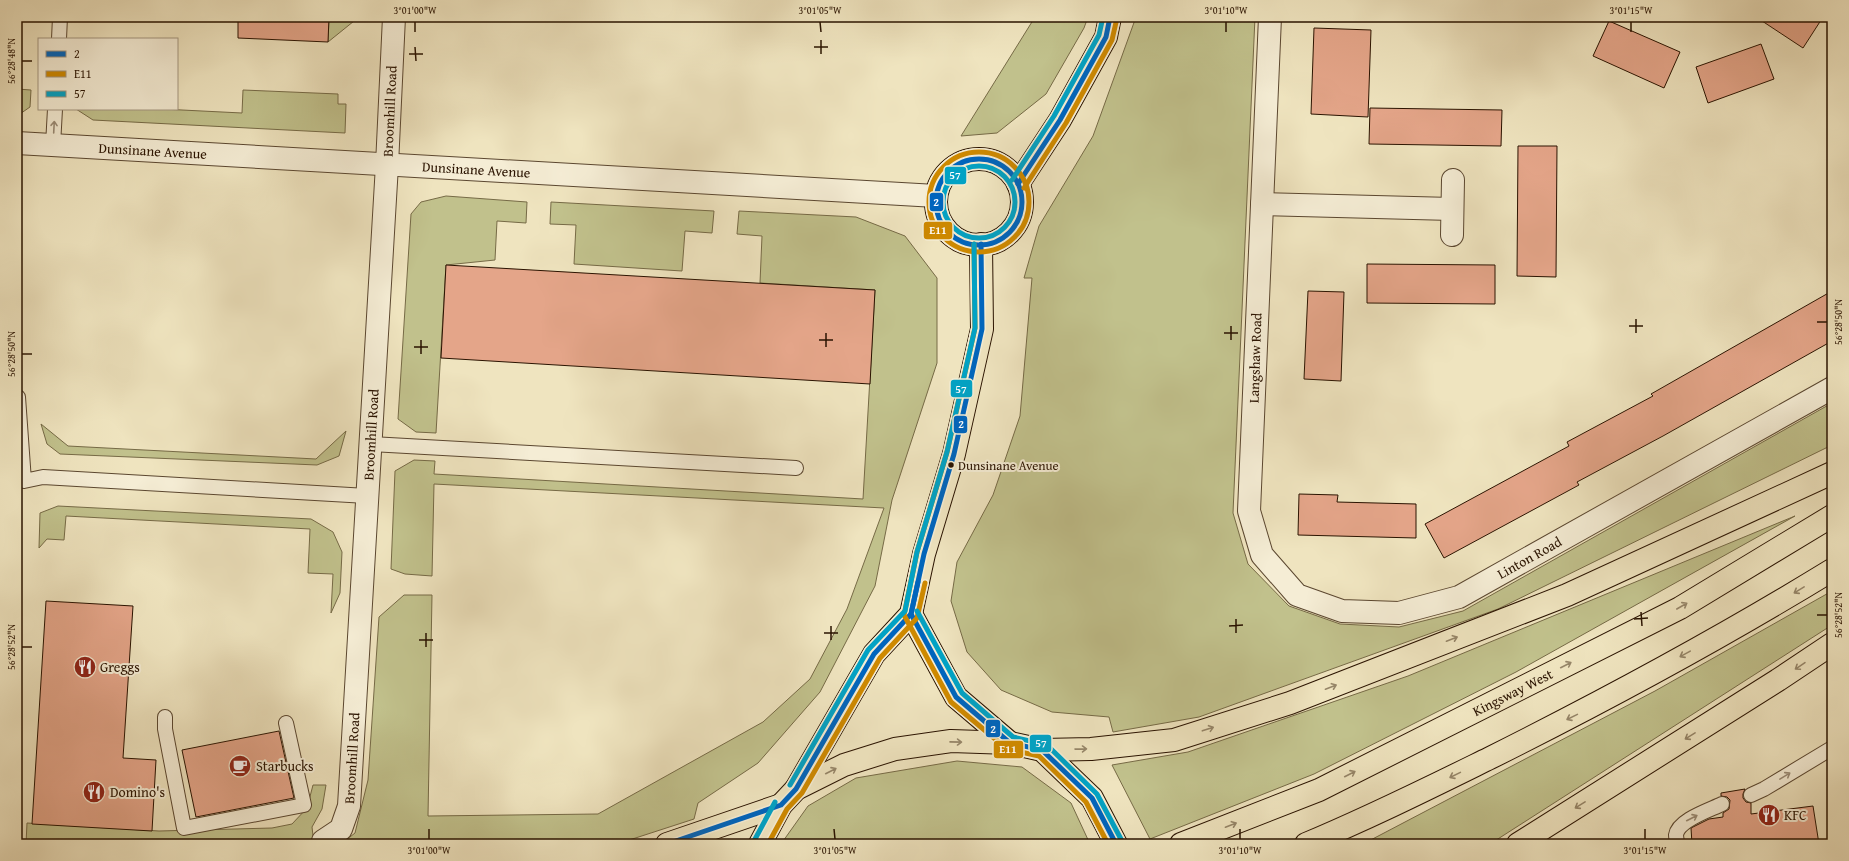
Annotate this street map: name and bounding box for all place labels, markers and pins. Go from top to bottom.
place label: Dunsinane Avenue [958,456,1059,475]
marker: Dunsinane Avenue [946,460,956,470]
restaurant icon: Greggs [72,654,98,680]
place label: Greggs [100,657,140,677]
cafe icon: Starbucks [227,753,253,779]
place label: Starbucks [256,756,314,776]
restaurant icon: Domino's [81,779,107,805]
place label: Domino's [110,782,165,802]
restaurant icon: KFC [1756,802,1782,828]
place label: KFC [1784,805,1807,825]

